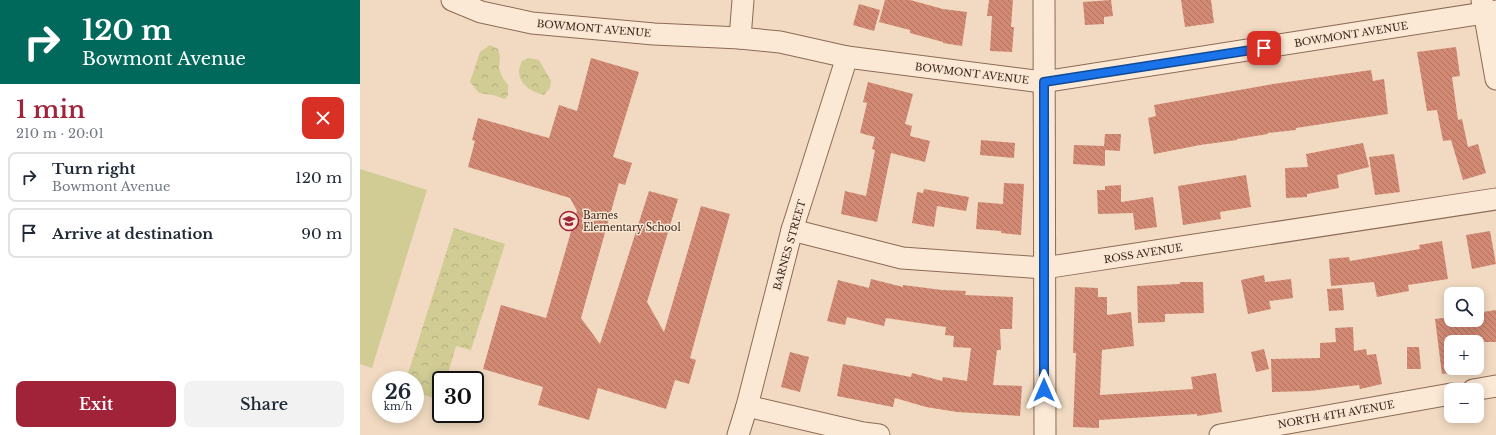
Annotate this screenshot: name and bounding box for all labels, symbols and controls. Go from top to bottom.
text: 120 m [82,13,172,48]
icon: right [16,16,68,68]
street label: BOWMONT AVENUE [536,17,652,40]
street label: BOWMONT AVENUE [1293,19,1409,50]
pin [1247,31,1281,65]
icon: arrive [1253,37,1275,59]
text: Bowmont Avenue [82,48,246,70]
street label: BOWMONT AVENUE [914,60,1030,87]
text: 1 min [16,95,85,124]
button: close [302,97,344,139]
text: 210 m · 20:01 [16,125,104,142]
text: Turn right [52,159,135,178]
icon: right [18,166,40,188]
text: 120 m [295,168,342,187]
text: Bowmont Avenue [52,178,170,195]
street label: BARNES STREET [770,198,809,292]
place label: Barnes Elementary School [583,209,681,234]
school or university icon: Barnes Elementary School [558,210,580,232]
icon: arrive [18,222,40,244]
text: Arrive at destination [52,224,213,243]
text: 90 m [301,224,342,243]
street label: ROSS AVENUE [1103,241,1183,266]
map controls [1444,287,1484,423]
button: search [1444,287,1484,327]
button: + [1444,335,1484,375]
position arrow [1023,369,1065,411]
speed limit sign: 30 [432,371,484,423]
text: 26 [385,380,411,404]
button: Exit [16,381,176,427]
button: Share [184,381,344,427]
button: − [1444,383,1484,423]
street label: NORTH 4TH AVENUE [1277,398,1395,431]
text: km/h [384,400,412,413]

